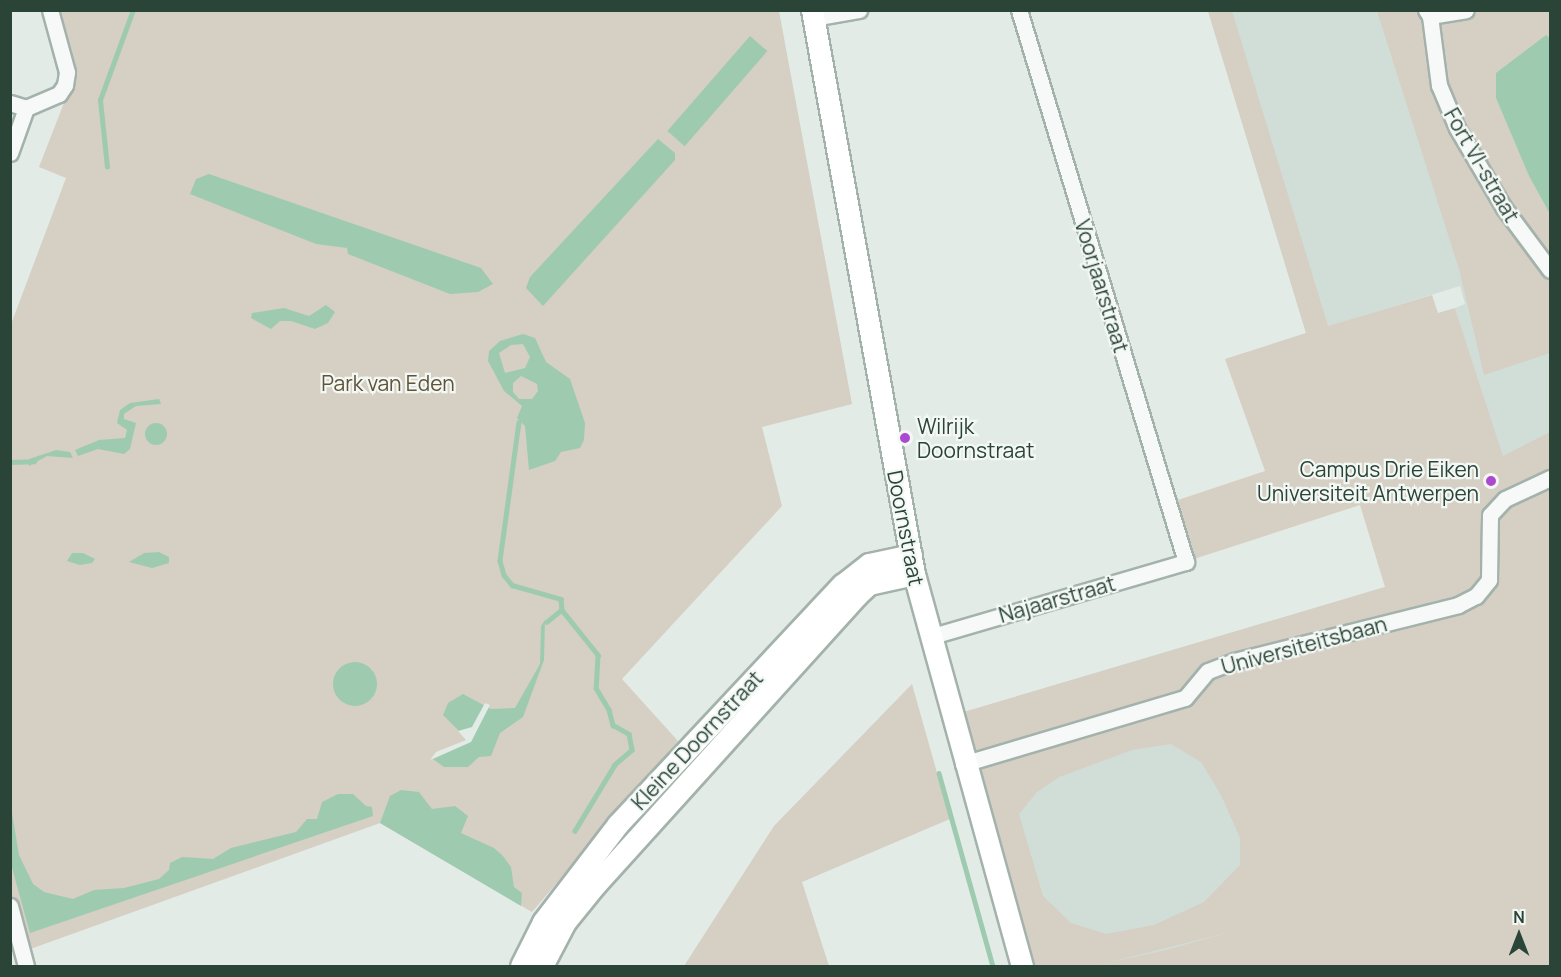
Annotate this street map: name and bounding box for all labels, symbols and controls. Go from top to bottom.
street label: Fort VI-straat [1439,103,1525,227]
street label: Voorjaarstraat [1070,216,1134,356]
park label: Park van Eden [321,370,455,396]
place label: Wilrijk Doornstraat [917,413,1034,463]
marker: Wilrijk Doornstraat [898,431,912,445]
place label: Campus Drie Eiken Universiteit Antwerpen [1257,456,1479,506]
street label: Doornstraat [882,468,930,588]
marker: Campus Drie Eiken Universiteit Antwerpen [1484,474,1498,488]
street label: Najaarstraat [996,570,1118,628]
street label: Universiteitsbaan [1218,611,1390,679]
street label: Kleine Doornstraat [626,665,768,815]
north arrow [1489,905,1549,965]
text: N [1513,906,1525,928]

